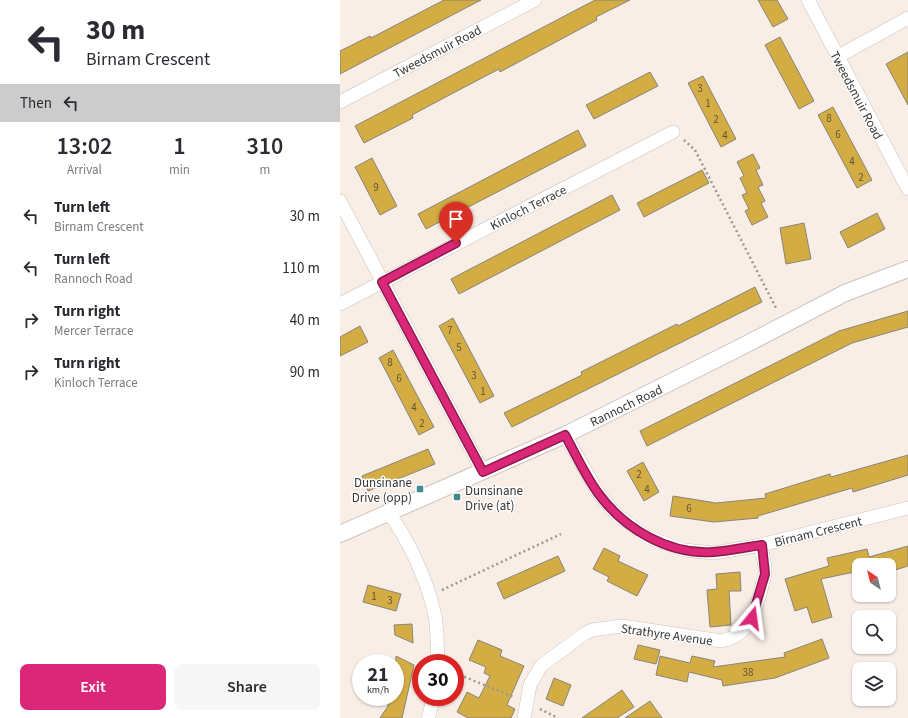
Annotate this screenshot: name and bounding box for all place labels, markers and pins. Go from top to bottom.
pin [439,202,473,243]
place label: Dunsinane Drive (opp) [352,474,412,507]
place label: Dunsinane Drive (at) [465,482,523,515]
marker: Dunsinane Drive (opp) [415,484,425,494]
marker: Dunsinane Drive (at) [452,492,462,502]

